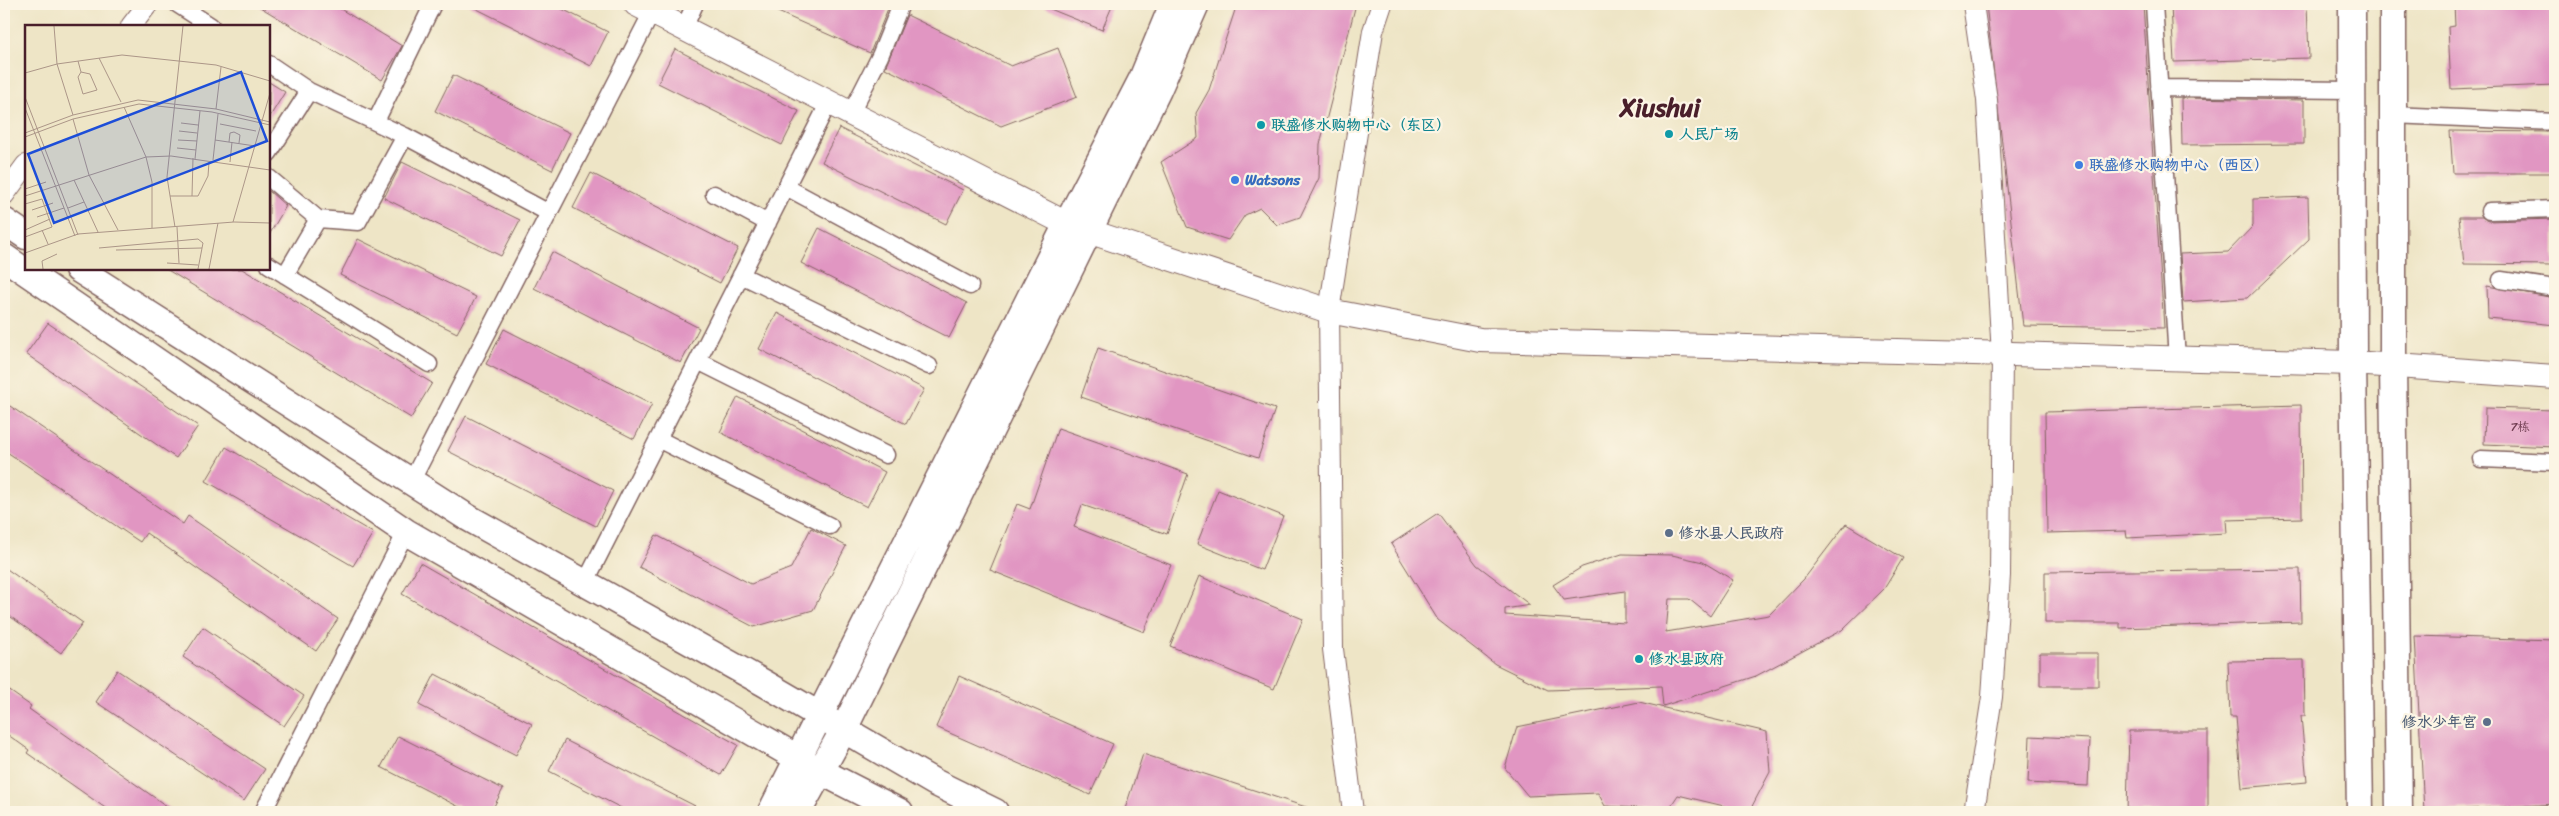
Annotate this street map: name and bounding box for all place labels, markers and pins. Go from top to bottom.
place label: 联盛修水购物中心（东区） [1271,112,1451,138]
marker: 联盛修水购物中心（东区） [1255,119,1267,131]
place label: 人民广场 [1679,121,1739,147]
marker: 人民广场 [1663,128,1675,140]
place label: 联盛修水购物中心（西区） [2089,152,2269,178]
marker: 联盛修水购物中心（西区） [2073,159,2085,171]
place label: Watsons [1245,167,1301,193]
marker: Watsons [1229,174,1241,186]
place label: 修水县人民政府 [1679,520,1784,546]
marker: 修水县人民政府 [1663,527,1675,539]
place label: 修水县政府 [1649,646,1724,672]
marker: 修水县政府 [1633,653,1645,665]
place label: 修水少年宫 [2402,709,2477,735]
marker: 修水少年宫 [2481,716,2493,728]

